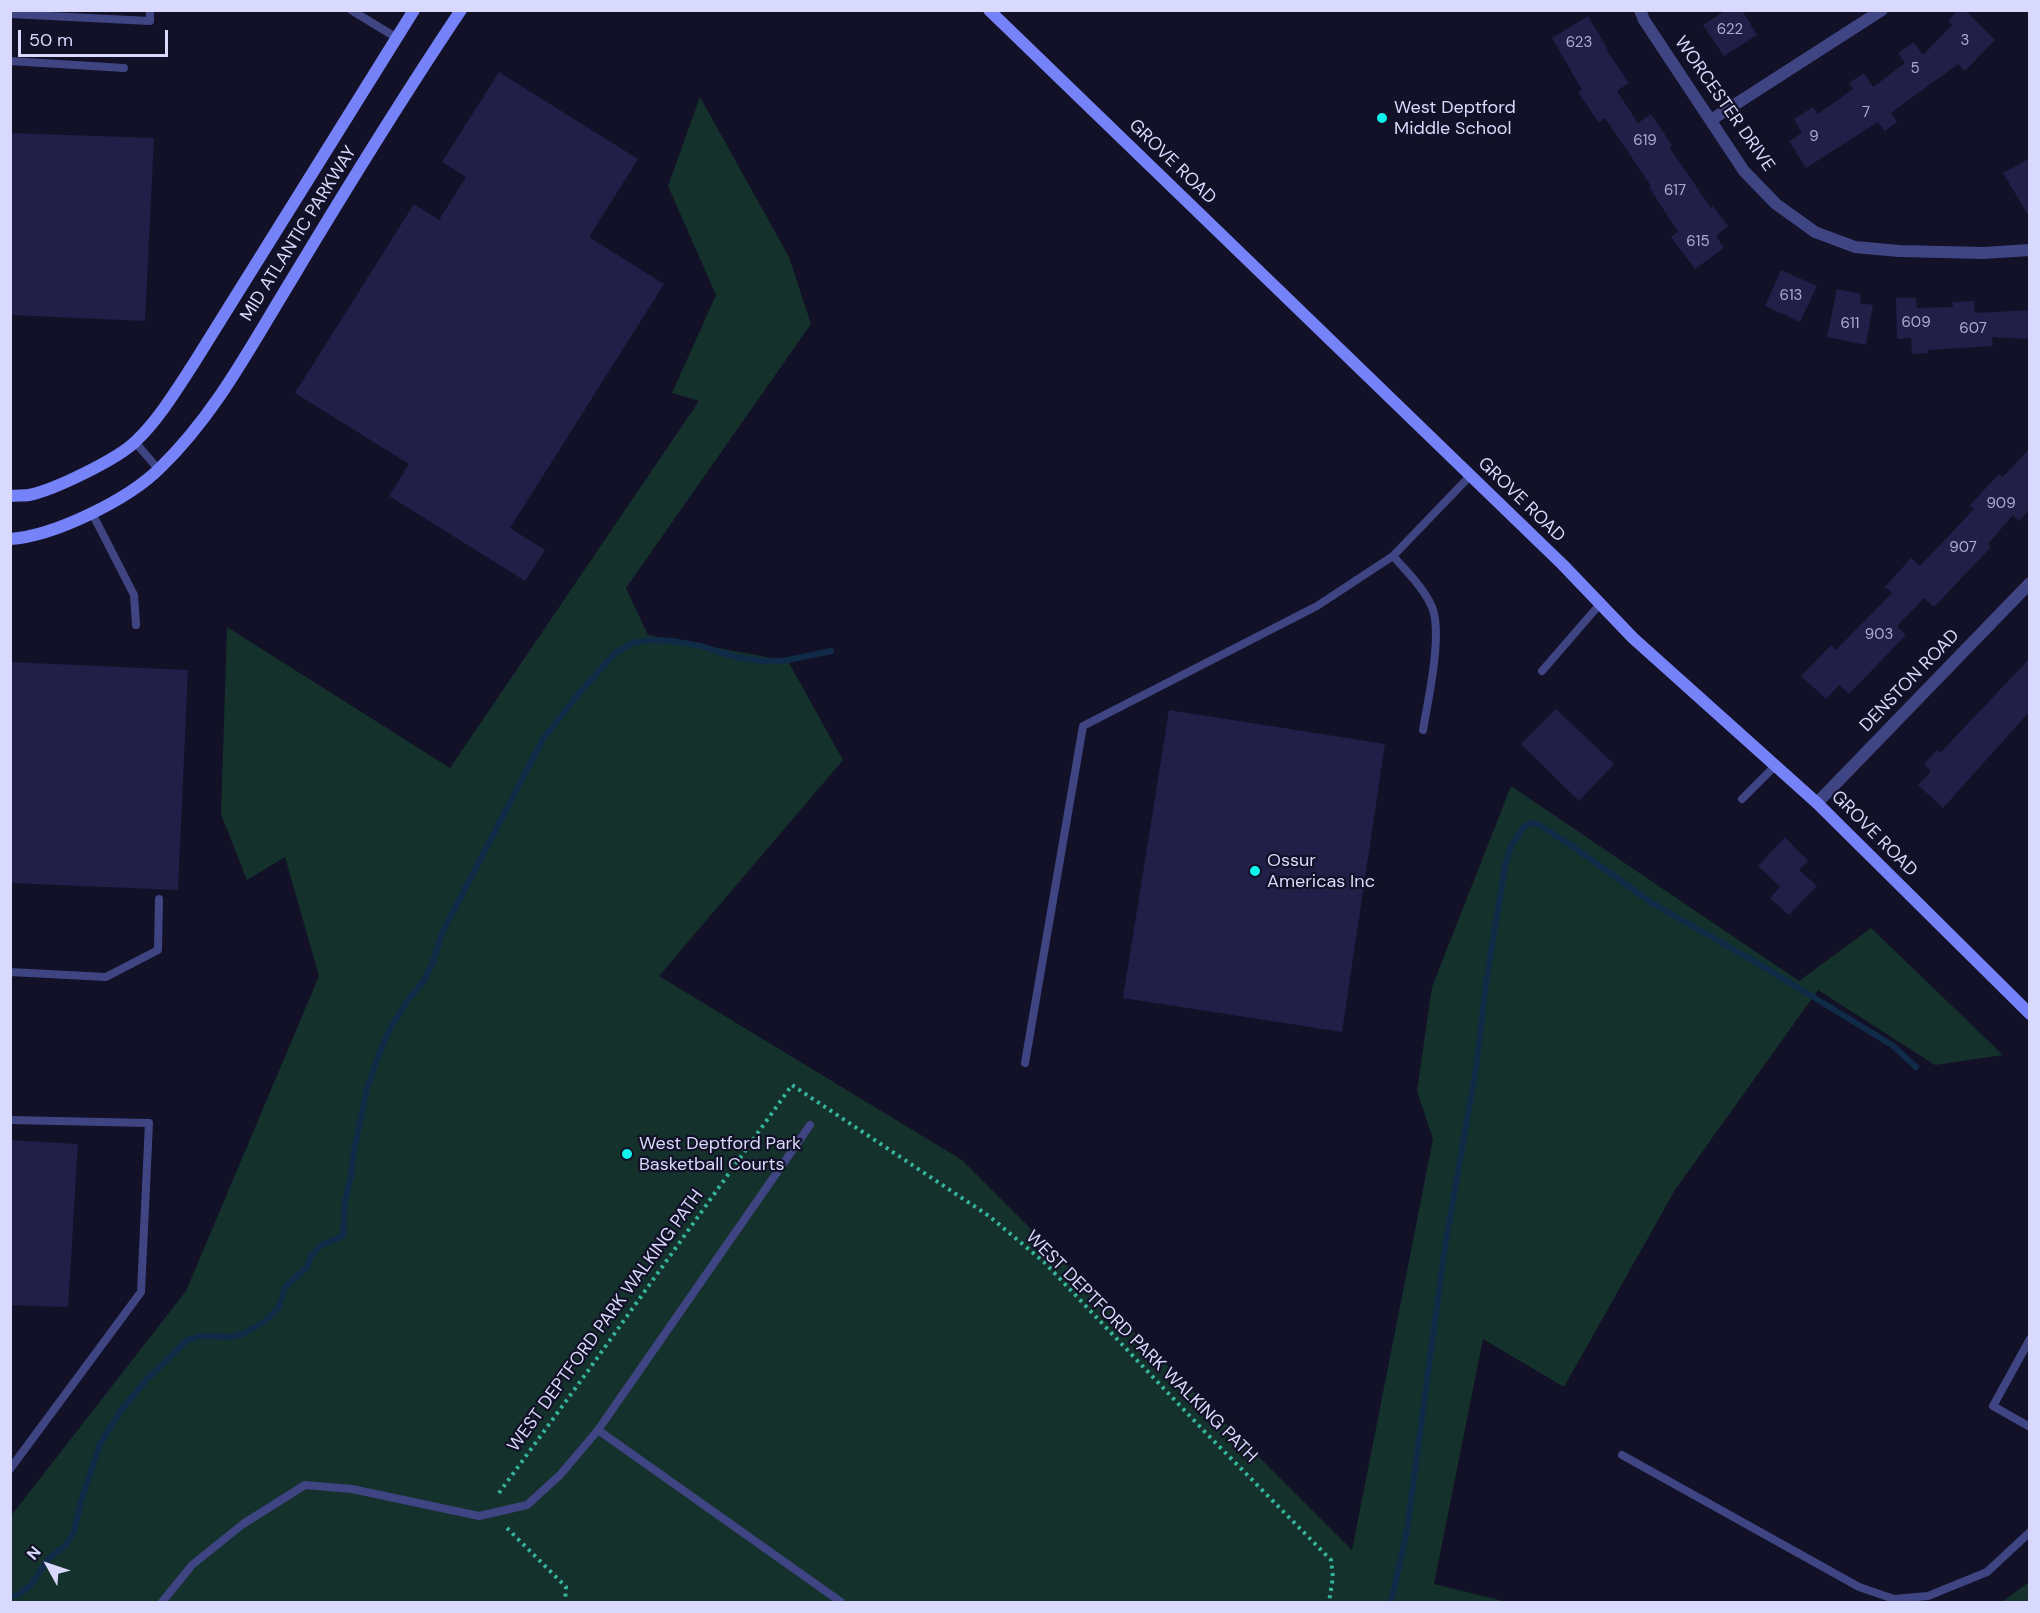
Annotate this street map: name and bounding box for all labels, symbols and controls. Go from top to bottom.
scale bar [21,18,171,56]
house number: 622 [1717,21,1743,39]
text: 50 m [29,28,73,52]
street label: WORCESTER DRIVE [1669,32,1779,176]
house number: 3 [1961,32,1969,50]
house number: 623 [1566,34,1592,52]
house number: 5 [1910,60,1920,78]
place label: West Deptford Middle School [1394,97,1516,140]
house number: 7 [1862,104,1870,122]
marker: West Deptford Middle School [1375,111,1389,125]
street label: GROVE ROAD [1124,115,1220,209]
house number: 9 [1809,128,1819,146]
house number: 619 [1633,132,1657,150]
street label: MID ATLANTIC PARKWAY [236,143,362,325]
house number: 617 [1664,182,1686,200]
house number: 615 [1686,233,1710,251]
house number: 613 [1780,287,1802,305]
house number: 609 [1901,314,1931,332]
house number: 611 [1841,315,1859,333]
house number: 607 [1959,320,1987,338]
street label: GROVE ROAD [1473,453,1569,547]
house number: 909 [1986,495,2016,513]
house number: 907 [1949,539,1977,557]
street label: DENSTON ROAD [1856,625,1964,737]
house number: 903 [1865,626,1893,644]
street label: GROVE ROAD [1826,786,1922,882]
place label: Ossur Americas Inc [1267,850,1375,892]
marker: Ossur Americas Inc [1248,864,1262,878]
place label: West Deptford Park Basketball Courts [639,1133,801,1176]
marker: West Deptford Park Basketball Courts [620,1147,634,1161]
street label: WEST DEPTFORD PARK WALKING PATH [504,1186,708,1456]
street label: WEST DEPTFORD PARK WALKING PATH [1021,1227,1261,1467]
north arrow [18,1535,78,1595]
text: N [22,1542,46,1564]

